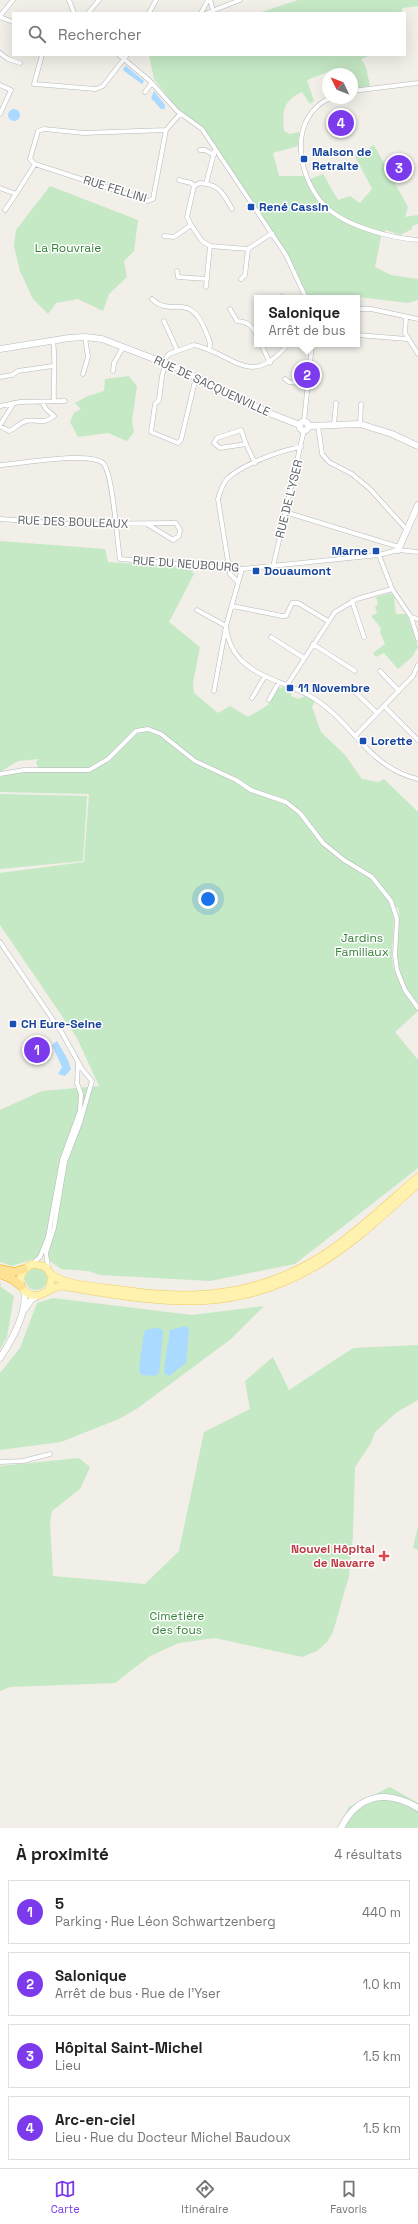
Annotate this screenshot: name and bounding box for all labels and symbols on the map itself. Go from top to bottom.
north arrow [322,68,358,104]
pin: 4 [328,108,354,138]
place label: Maison de Retraite [312,144,371,174]
pin: 3 [386,153,412,183]
marker: Maison de Retraite [299,154,309,164]
street label: RUE FELLINI [81,172,149,206]
place label: René Cassin [259,199,329,215]
marker: René Cassin [246,202,256,212]
park label: La Rouvraie [35,240,101,256]
street label: RUE DE SACQUENVILLE [151,352,273,420]
pin: 2 [294,360,320,390]
street label: RUE DE L'YSER [272,458,306,540]
street label: RUE DES BOULEAUX [17,512,129,532]
place label: Marne [331,543,368,559]
marker: Marne [371,546,381,556]
street label: RUE DU NEUBOURG [132,552,240,576]
place label: Douaumont [264,563,331,579]
marker: Douaumont [251,566,261,576]
place label: 11 Novembre [298,680,370,696]
marker: 11 Novembre [285,683,295,693]
place label: Lorette [371,733,413,749]
marker: Lorette [358,736,368,746]
your location [198,889,218,909]
park label: Jardins Familiaux [335,930,389,960]
place label: CH Eure-Seine [21,1016,102,1032]
marker: CH Eure-Seine [8,1019,18,1029]
pin: 1 [24,1035,50,1065]
place label: Nouvel Hôpital de Navarre [291,1541,375,1571]
marker: Nouvel Hôpital de Navarre [378,1550,390,1562]
park label: Cimetière des fous [150,1608,204,1638]

